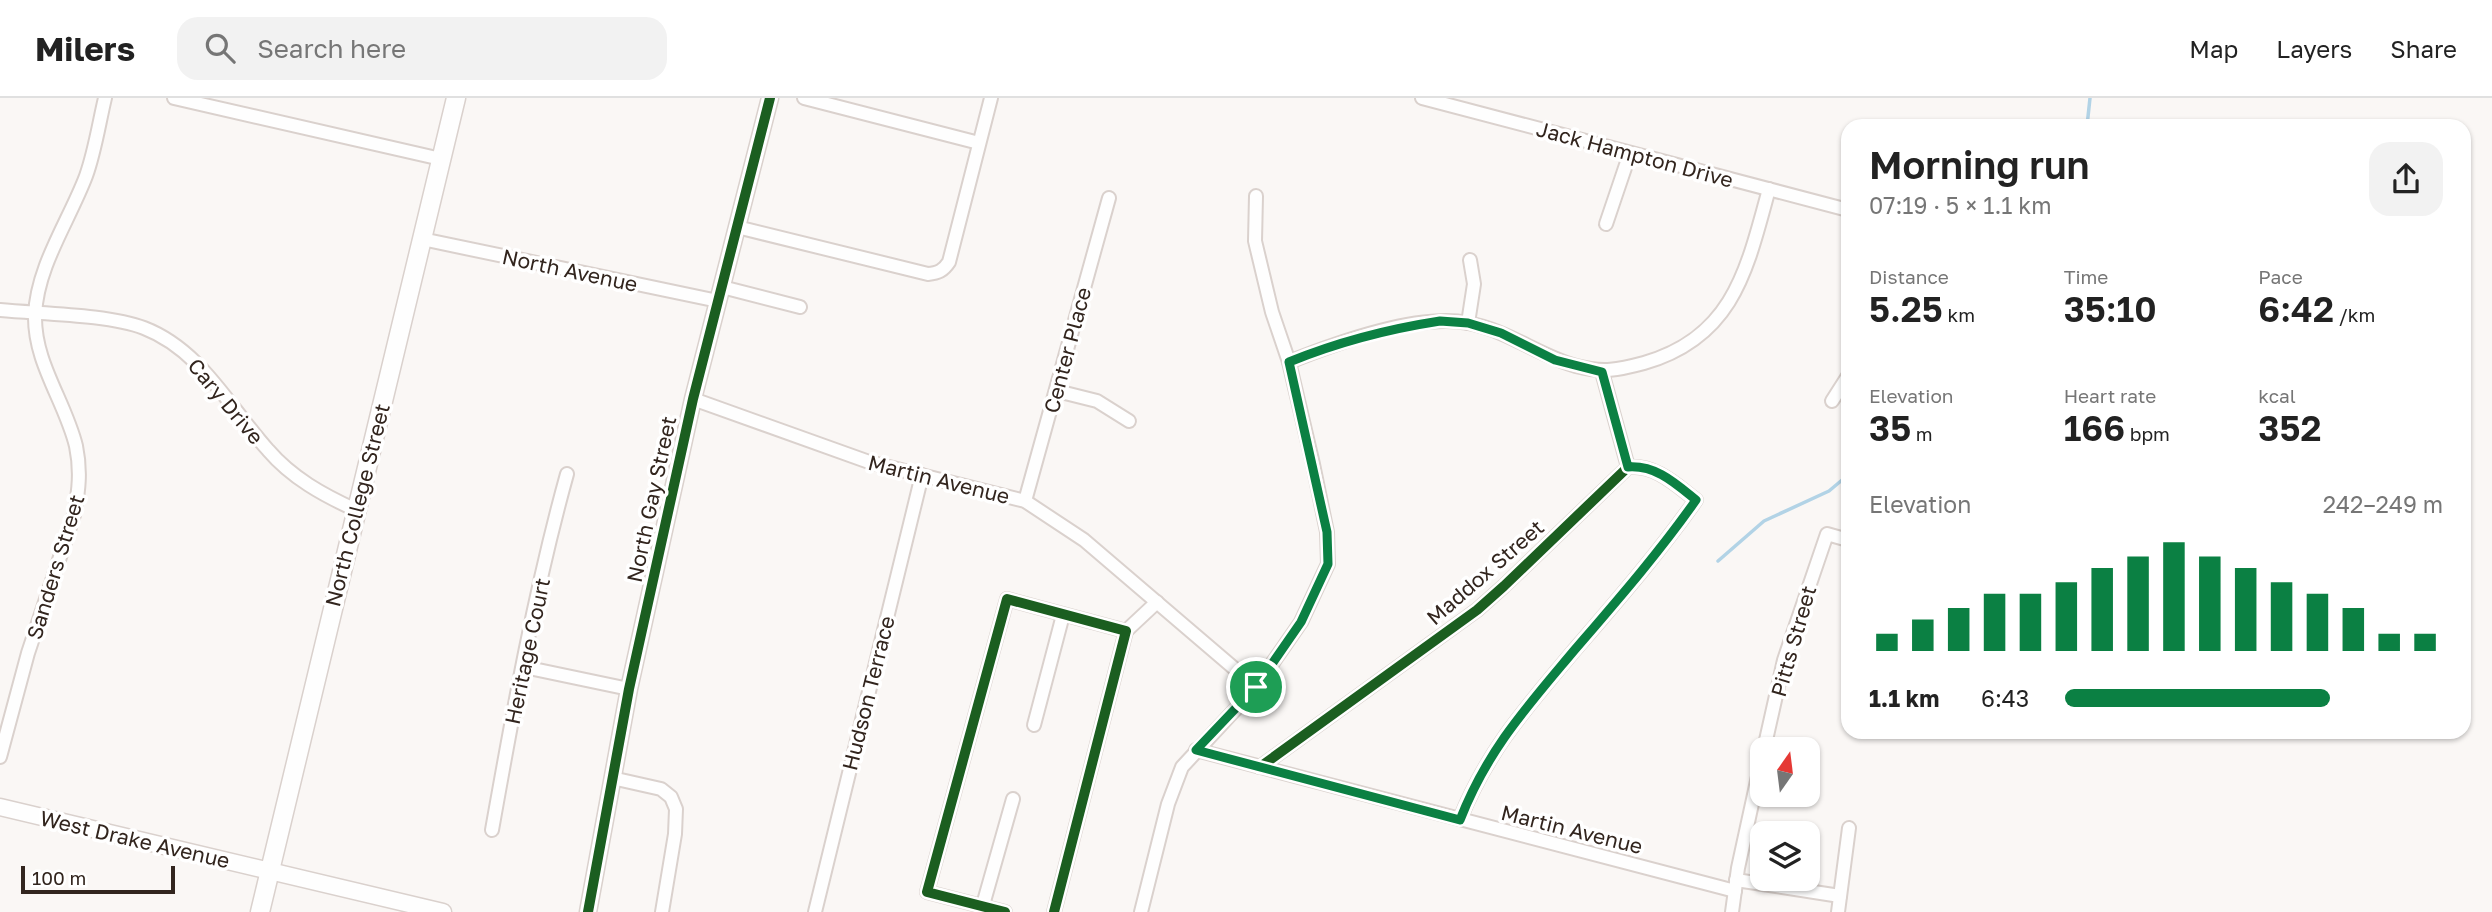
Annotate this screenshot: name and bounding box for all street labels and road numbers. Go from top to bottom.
street label: Jack Hampton Drive [1534,115,1736,193]
street label: North Avenue [500,243,640,297]
street label: Center Place [1038,284,1096,416]
street label: Cary Drive [183,353,269,449]
street label: North College Street [319,401,395,609]
street label: North Gay Street [621,414,681,584]
street label: Martin Avenue [866,449,1012,509]
street label: Sanders Street [21,491,89,643]
street label: Maddox Street [1421,514,1549,630]
street label: Heritage Court [499,575,555,727]
street label: Pitts Street [1765,582,1821,700]
street label: Hudson Terrace [836,613,900,773]
street label: Martin Avenue [1499,799,1645,859]
street label: West Drake Avenue [38,805,232,873]

